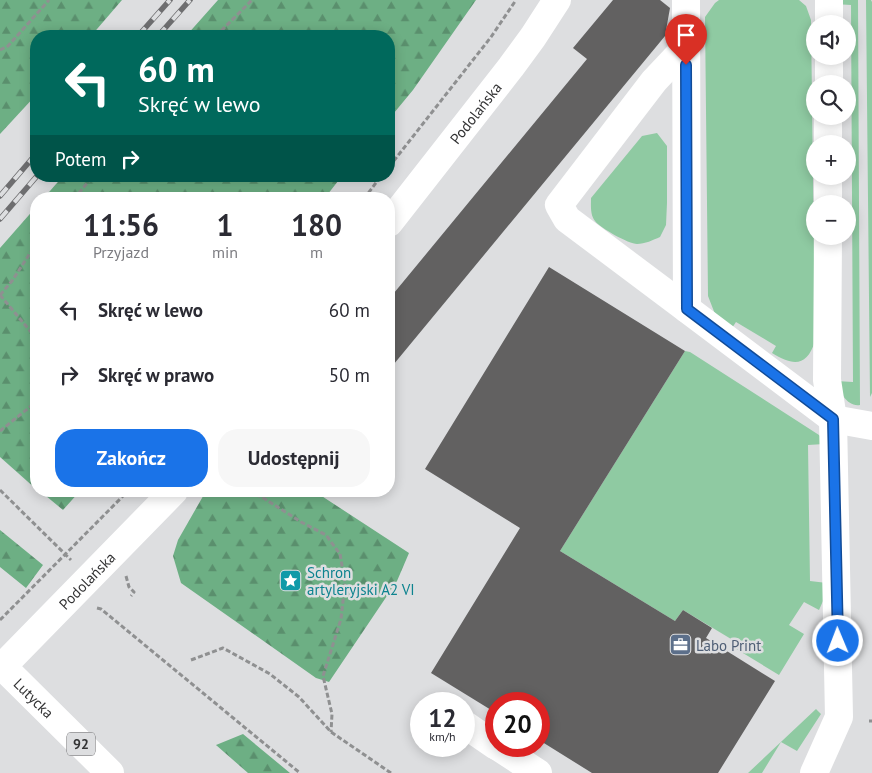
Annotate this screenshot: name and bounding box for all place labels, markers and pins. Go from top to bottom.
pin [665,14,707,65]
place label: Schron artyleryjski A2 VI [307,563,415,599]
place icon: Schron artyleryjski A2 VI [279,569,303,593]
office icon: Labo Print [668,633,692,657]
place label: Labo Print [696,636,761,655]

